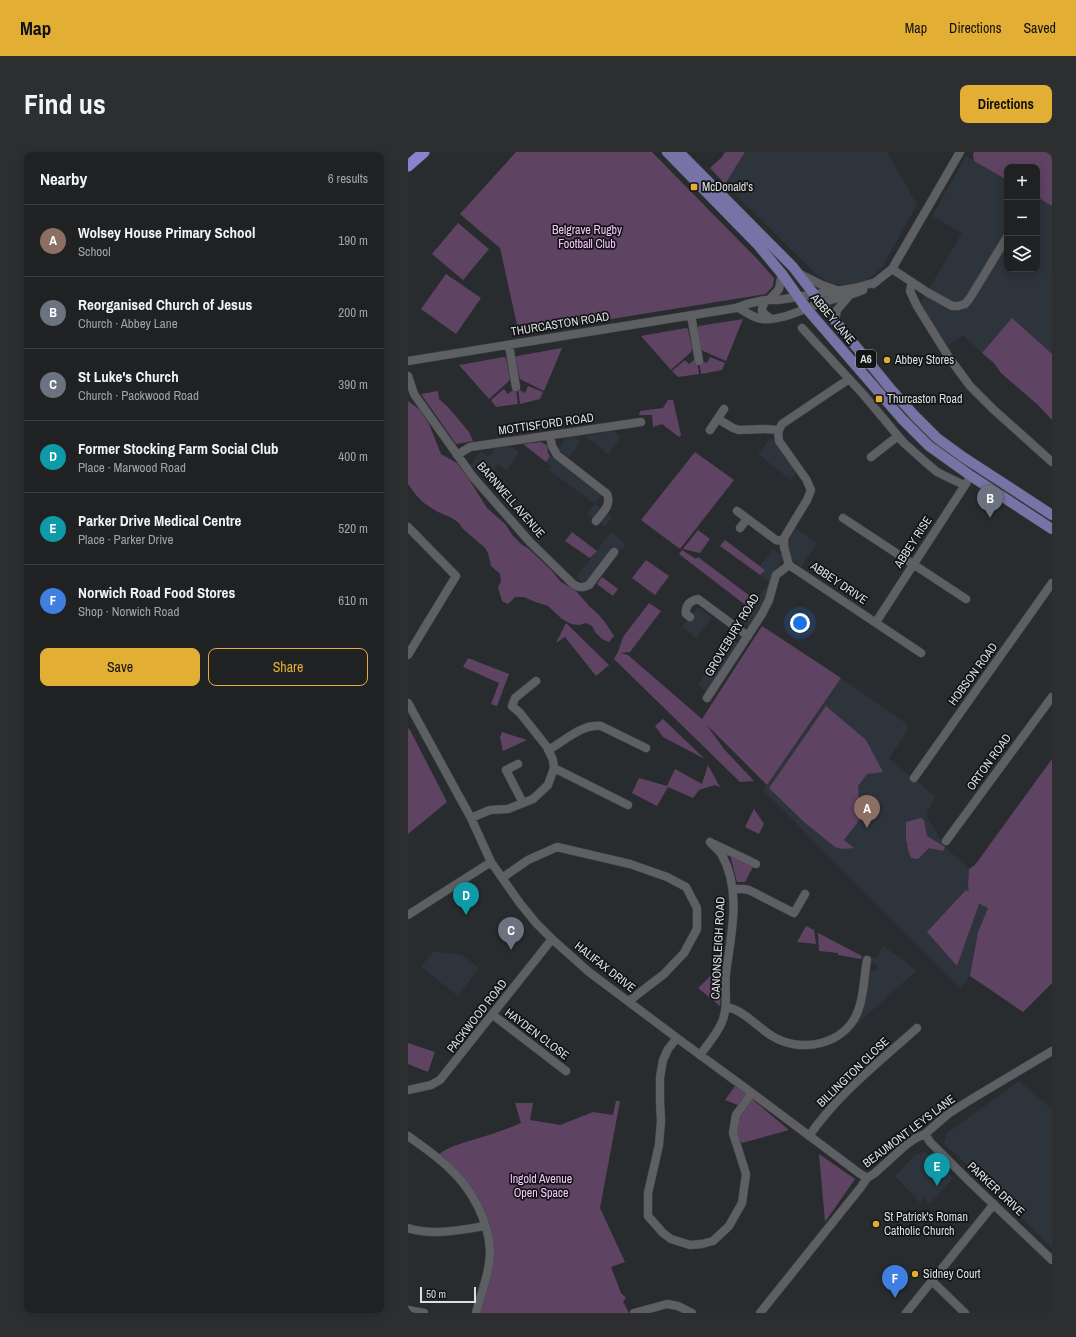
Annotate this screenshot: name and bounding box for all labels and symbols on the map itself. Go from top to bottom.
place label: McDonald's [702,179,753,195]
marker: McDonald's [689,182,699,192]
park label: Belgrave Rugby Football Club [552,222,622,252]
street label: ABBEY LANE [807,290,859,348]
street label: THURCASTON ROAD [510,308,610,340]
road number: A6 [856,350,876,368]
place label: Abbey Stores [894,352,954,368]
marker: Abbey Stores [882,355,892,365]
place label: Thurcaston Road [887,391,962,407]
marker: Thurcaston Road [874,394,884,404]
street label: MOTTISFORD ROAD [497,409,595,439]
street label: BARNWELL AVENUE [474,459,548,541]
pin: B [977,485,1003,518]
street label: ABBEY RISE [890,513,936,572]
street label: ABBEY DRIVE [807,558,871,608]
street label: GROVEBURY ROAD [701,591,763,679]
your location [790,613,810,633]
street label: HOBSON ROAD [945,639,1001,709]
street label: ORTON ROAD [963,730,1015,794]
pin: A [854,795,880,828]
pin: D [453,882,479,915]
street label: CANONSLEIGH ROAD [707,896,729,1000]
pin: C [498,917,524,950]
street label: HALIFAX DRIVE [571,938,639,996]
street label: PACKWOOD ROAD [443,976,511,1056]
street label: HAYDEN CLOSE [502,1005,572,1063]
street label: BILLINGTON CLOSE [813,1033,893,1111]
street label: BEAUMONT LEYS LANE [860,1092,958,1170]
pin: E [924,1153,950,1186]
street label: PARKER DRIVE [964,1158,1028,1220]
park label: Ingold Avenue Open Space [510,1171,572,1201]
place label: St Patrick's Roman Catholic Church [884,1209,968,1239]
marker: St Patrick's Roman Catholic Church [871,1219,881,1229]
pin: F [882,1265,908,1298]
place label: Sidney Court [923,1266,981,1282]
marker: Sidney Court [910,1269,920,1279]
scale bar [420,1285,476,1304]

